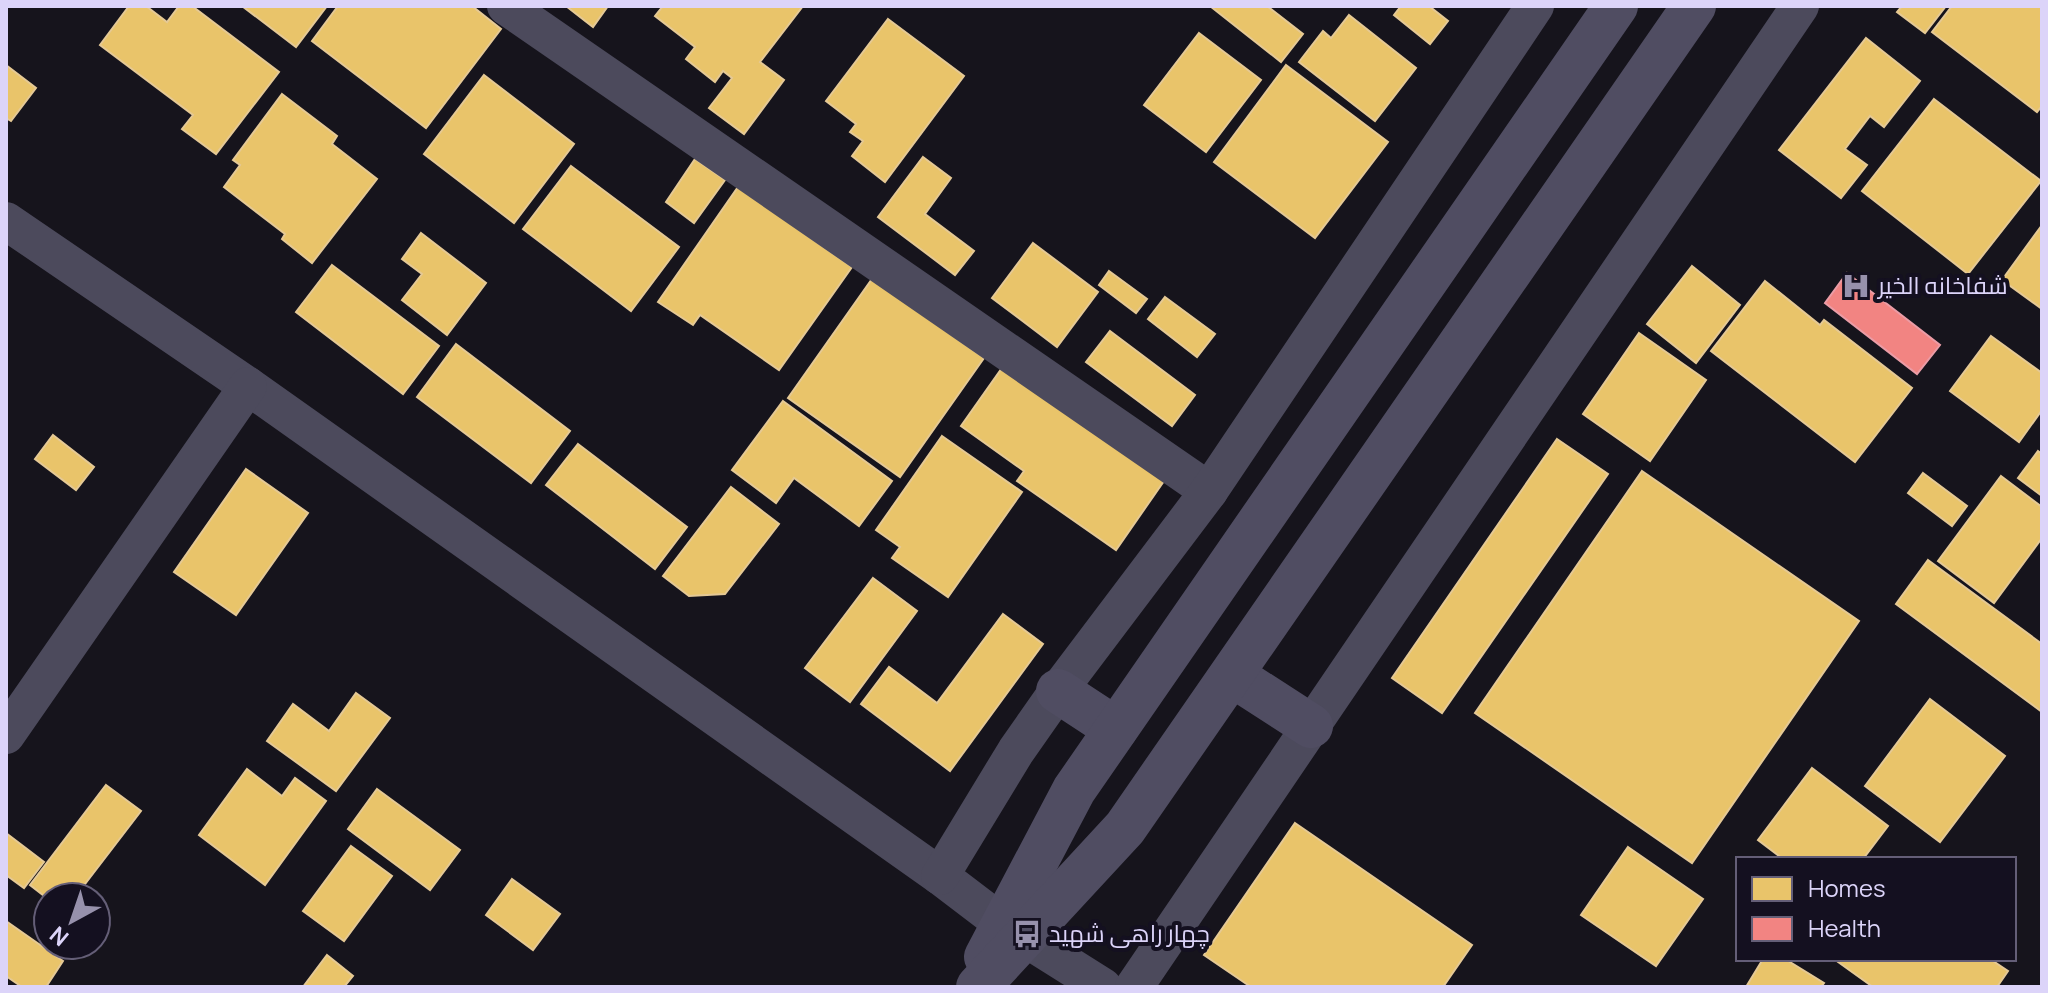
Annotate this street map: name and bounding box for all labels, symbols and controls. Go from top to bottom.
place label: شفاخانه الخیر [1876,268,2008,301]
hospital icon: شفاخانه الخیر [1841,271,1871,301]
legend [1736,857,2016,961]
text: Homes [1808,871,1886,904]
north arrow [32,881,112,961]
text: Health [1808,911,1881,944]
place label: چهار راهی شهید [1049,916,1210,950]
bus stop icon: چهار راهی شهید [1012,919,1042,949]
text: N [43,920,75,953]

